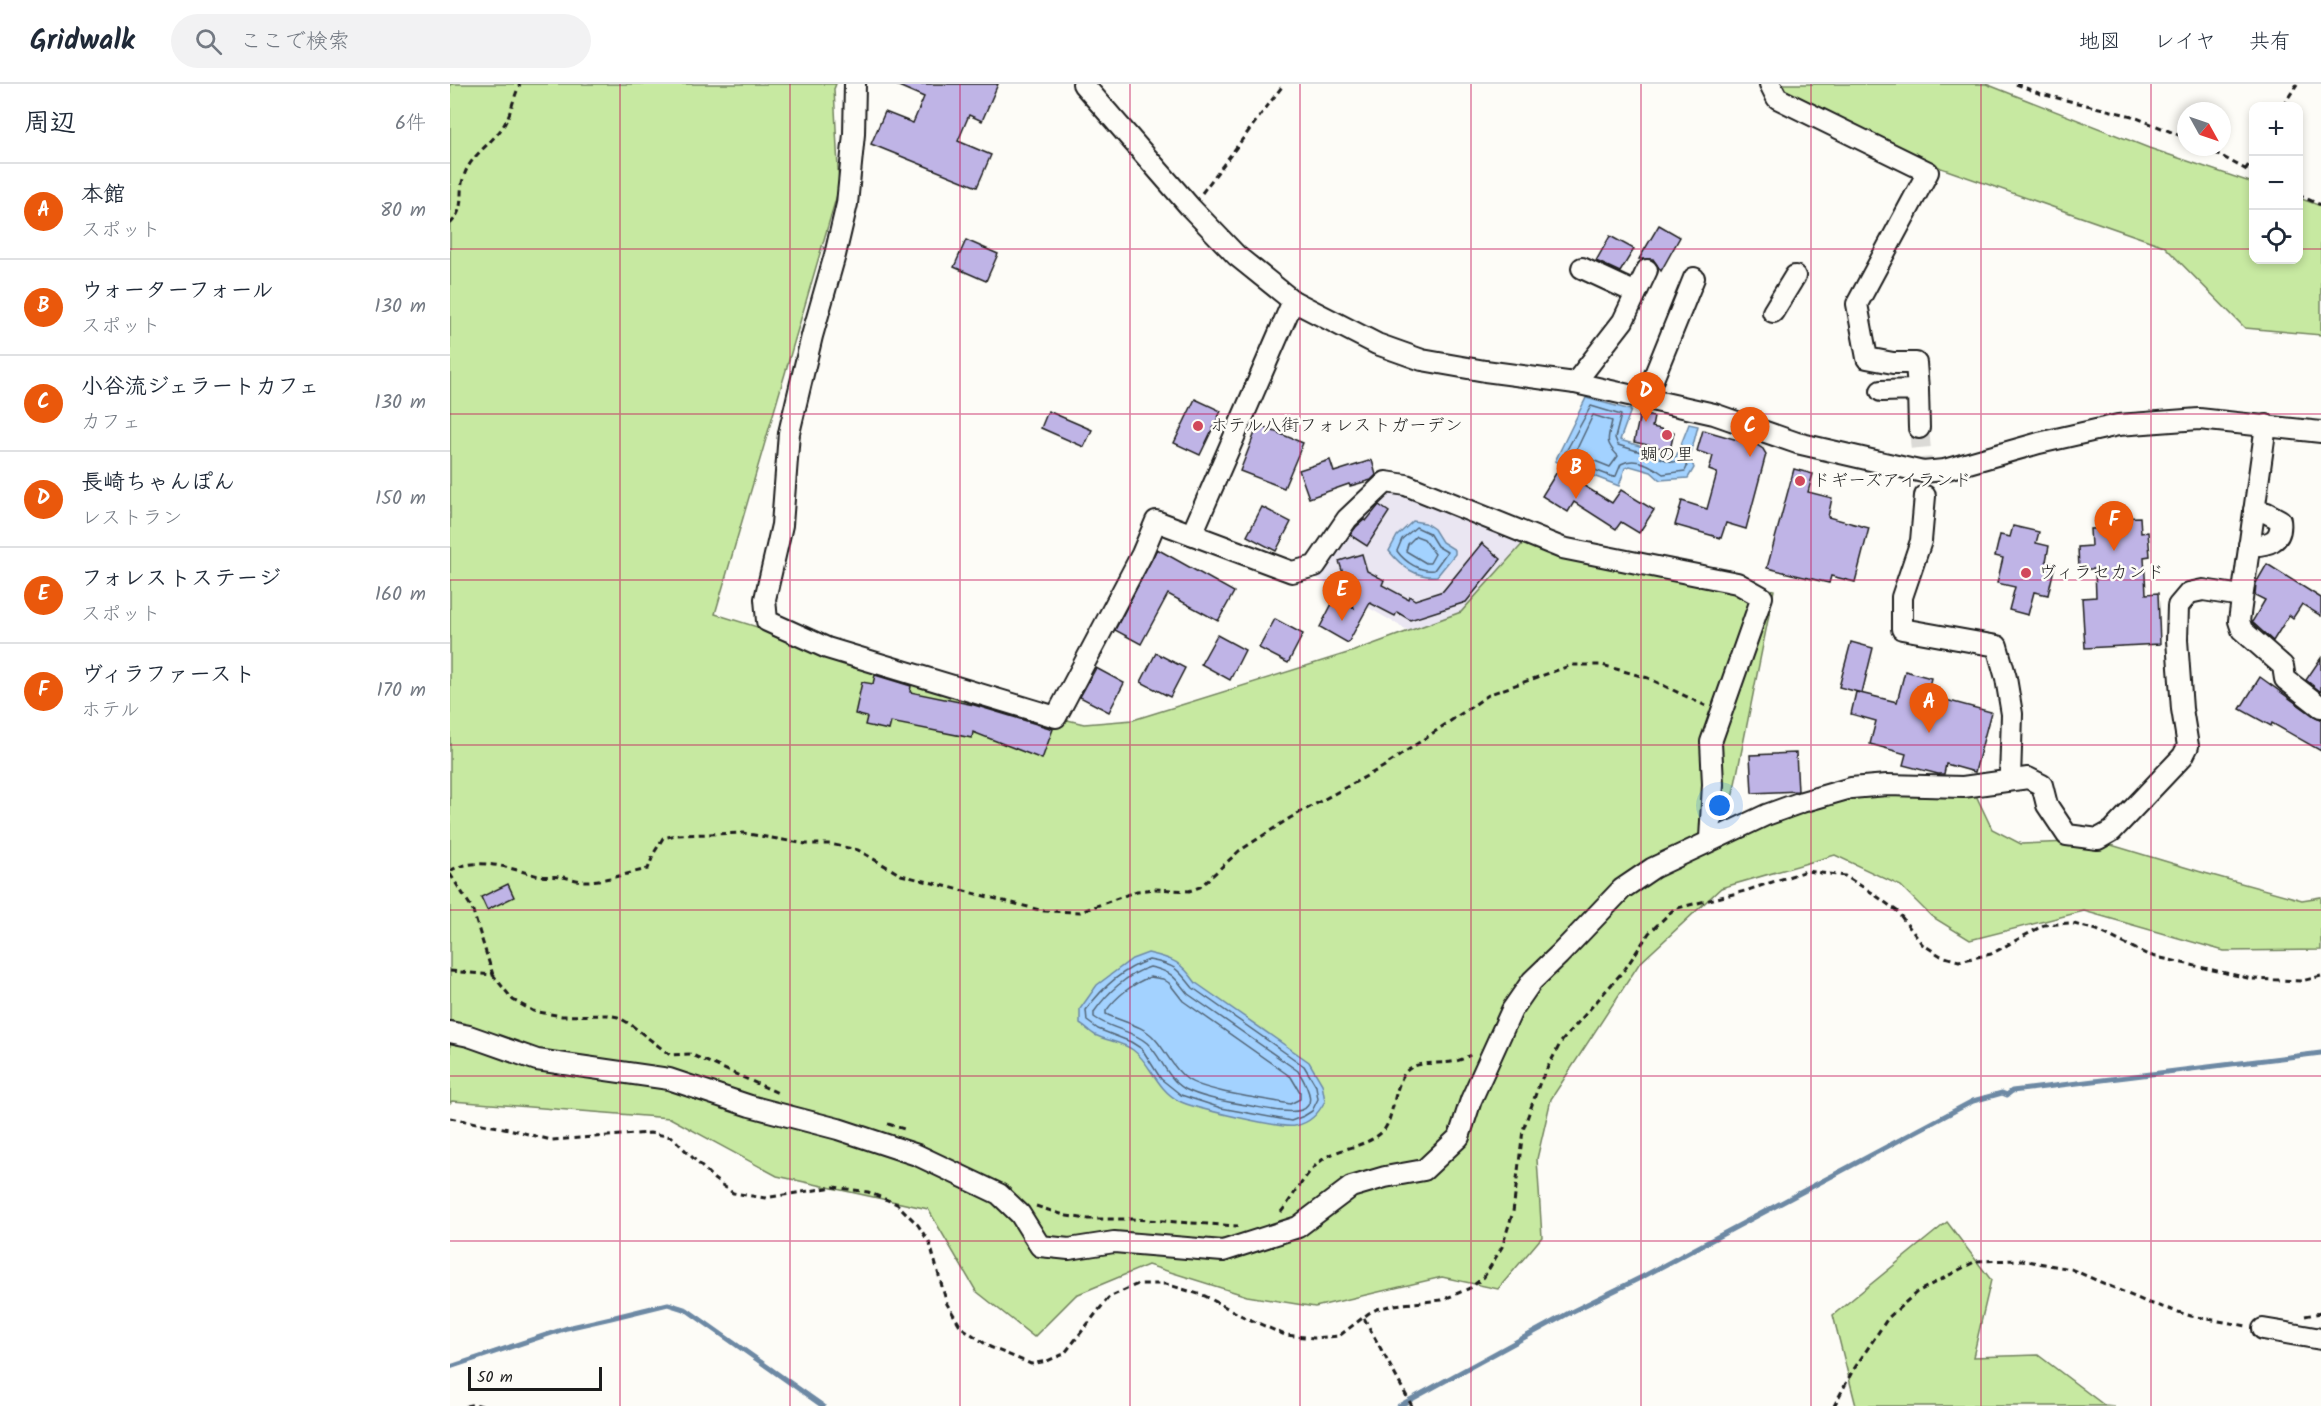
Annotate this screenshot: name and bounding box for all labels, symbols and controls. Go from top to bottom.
search box [171,14,591,68]
text: Gridwalk [30,19,135,64]
icon: search [192,25,225,58]
text: ここで検索 [240,25,350,60]
text: 地図 [2079,26,2121,59]
text: レイヤ [2154,26,2216,59]
text: 共有 [2249,26,2291,59]
north arrow [2177,102,2231,156]
map controls [2249,102,2303,264]
button: + [2249,102,2303,156]
text: 周辺 [24,103,76,145]
text: 6件 [395,108,426,140]
button: − [2249,156,2303,210]
text: 本館 [81,178,125,213]
text: A [37,195,50,227]
text: 80 m [380,195,426,227]
button: locate [2249,210,2303,264]
text: スポット [81,215,161,247]
text: ウォーターフォール [81,274,274,309]
text: B [37,291,50,323]
text: 130 m [374,291,426,323]
text: スポット [81,311,161,343]
text: 小谷流ジェラートカフェ [81,370,319,405]
pin: D [1626,372,1666,422]
text: C [37,387,50,419]
text: 130 m [374,387,426,419]
text: カフェ [81,407,141,439]
pin: C [1730,408,1770,457]
place label: ホテル八街フォレストガーデン [1210,412,1463,441]
marker: ホテル八街フォレストガーデン [1191,419,1205,433]
marker: 蜩の里 [1660,428,1674,442]
place label: 蜩の里 [1640,441,1694,470]
pin: B [1556,450,1596,499]
text: 長崎ちゃんぽん [81,466,235,501]
place label: ドギーズアイランド [1812,467,1971,496]
marker: ドギーズアイランド [1793,474,1807,488]
text: D [37,483,50,515]
text: 150 m [375,483,426,515]
pin: F [2094,502,2134,551]
text: レストラン [81,503,183,535]
place label: ヴィラセカンド [2038,559,2164,588]
text: フォレストステージ [81,562,281,597]
marker: ヴィラセカンド [2019,566,2033,580]
pin: E [1322,572,1362,621]
text: E [38,579,49,611]
text: 160 m [375,579,426,611]
text: スポット [81,599,161,631]
text: ヴィラファースト [81,658,255,693]
text: F [38,675,49,707]
text: 170 m [377,675,426,707]
pin: A [1910,684,1948,733]
text: ホテル [81,695,140,727]
your location [1705,791,1734,820]
scale bar [468,1364,602,1392]
text: 50 m [477,1365,513,1390]

